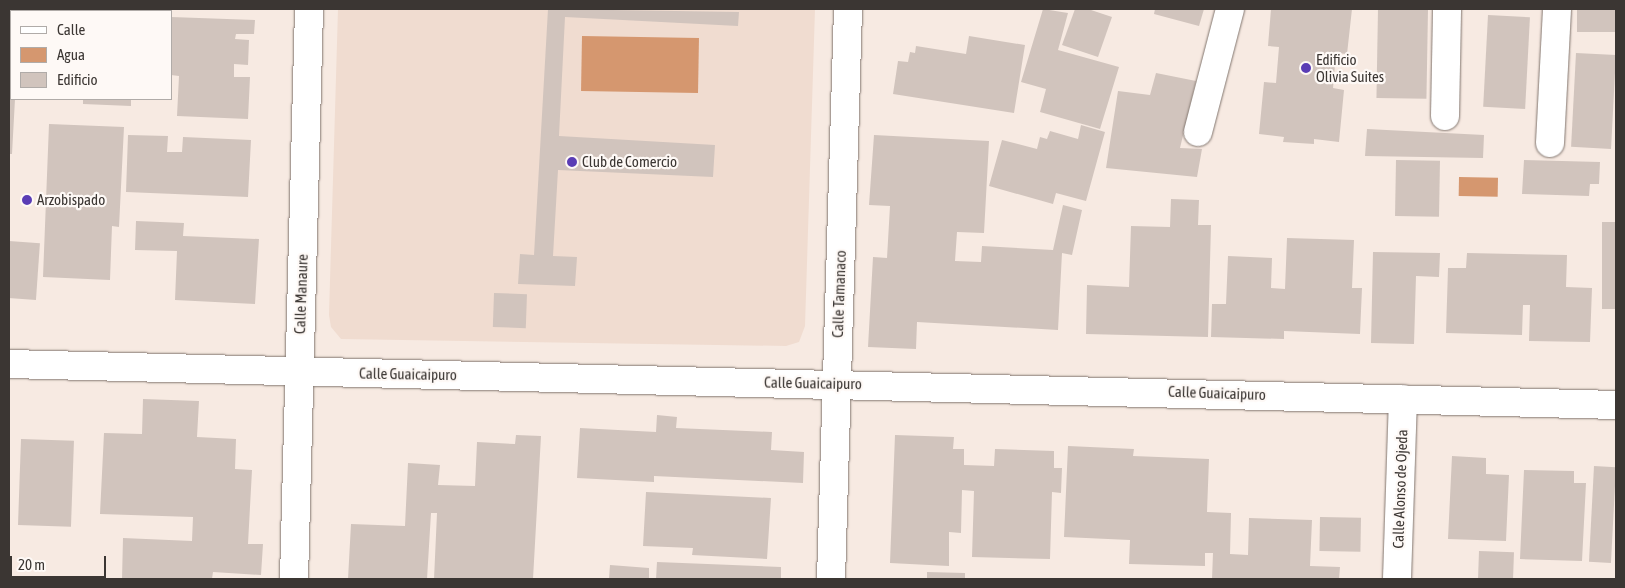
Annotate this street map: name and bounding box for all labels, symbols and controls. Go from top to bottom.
legend [10,10,172,100]
text: Calle [57,21,85,38]
text: Agua [57,46,85,63]
place label: Edificio Olivia Suites [1316,50,1384,85]
marker: Edificio Olivia Suites [1300,62,1312,74]
text: Edificio [57,71,98,88]
place label: Club de Comercio [582,153,677,171]
marker: Club de Comercio [566,156,578,168]
place label: Arzobispado [37,191,105,209]
marker: Arzobispado [21,194,33,206]
street label: Calle Tamanaco [828,250,850,338]
street label: Calle Manaure [291,254,311,334]
street label: Calle Guaicaipuro [359,364,457,384]
street label: Calle Guaicaipuro [764,373,862,393]
street label: Calle Guaicaipuro [1168,382,1266,404]
street label: Calle Alonso de Ojeda [1389,429,1411,549]
scale bar [12,546,109,578]
text: 20 m [18,556,45,573]

